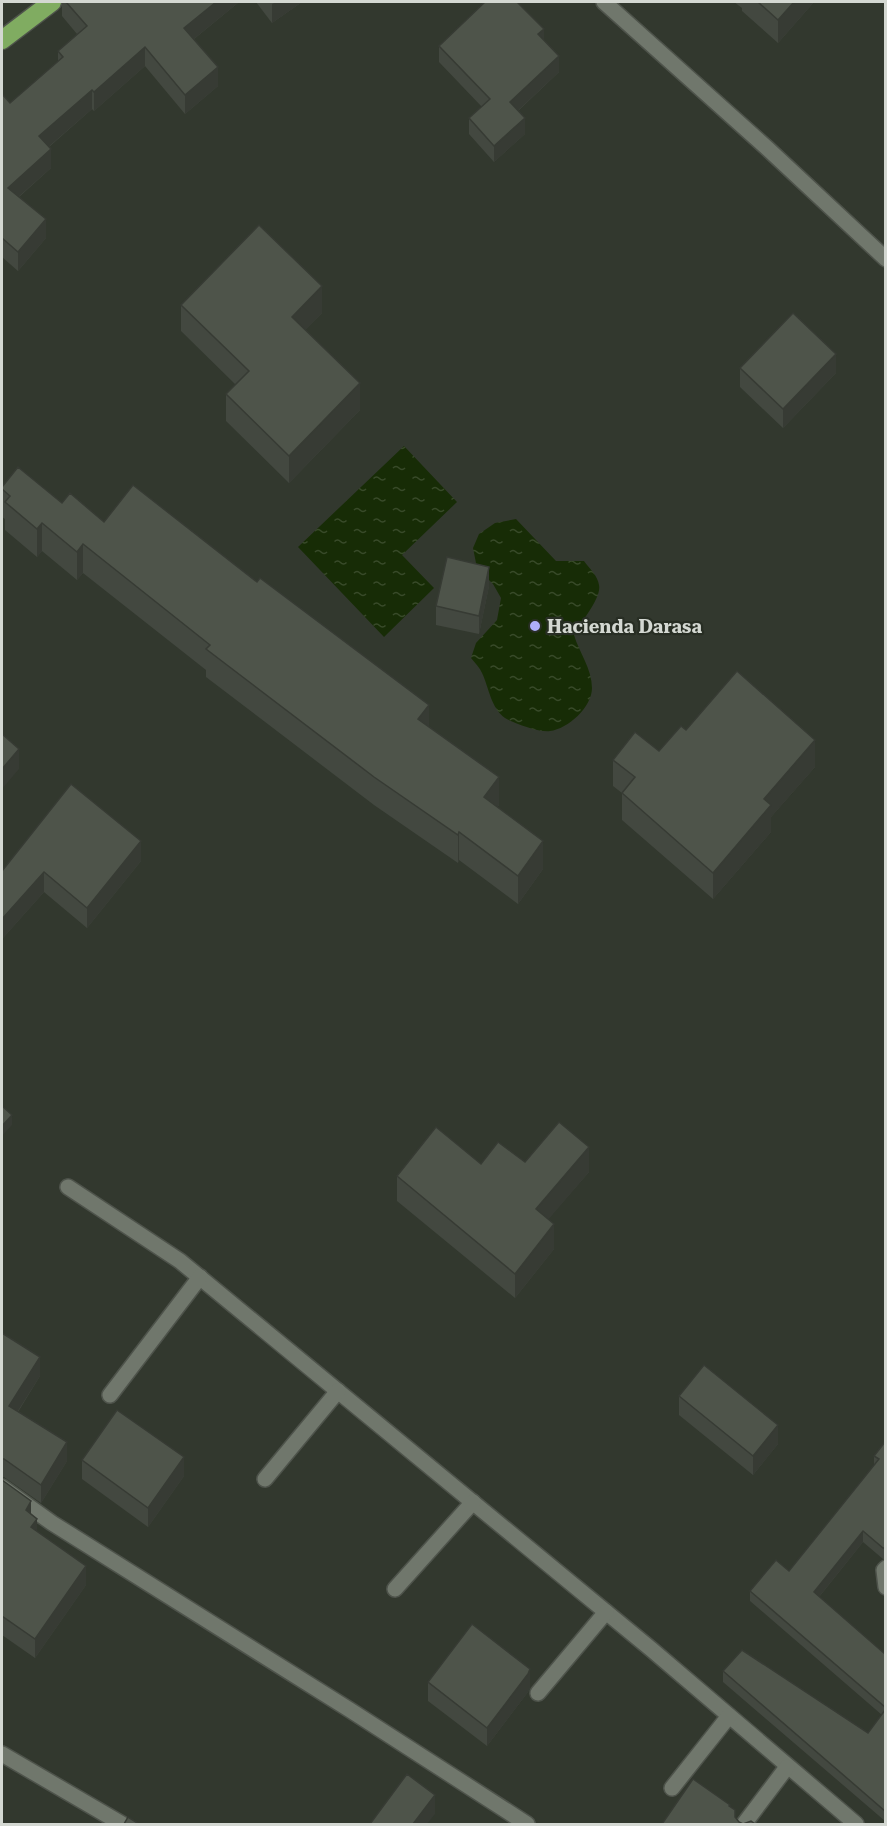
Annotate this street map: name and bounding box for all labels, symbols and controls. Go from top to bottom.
place label: Hacienda Darasa [547,616,702,637]
marker: Hacienda Darasa [528,619,542,633]

